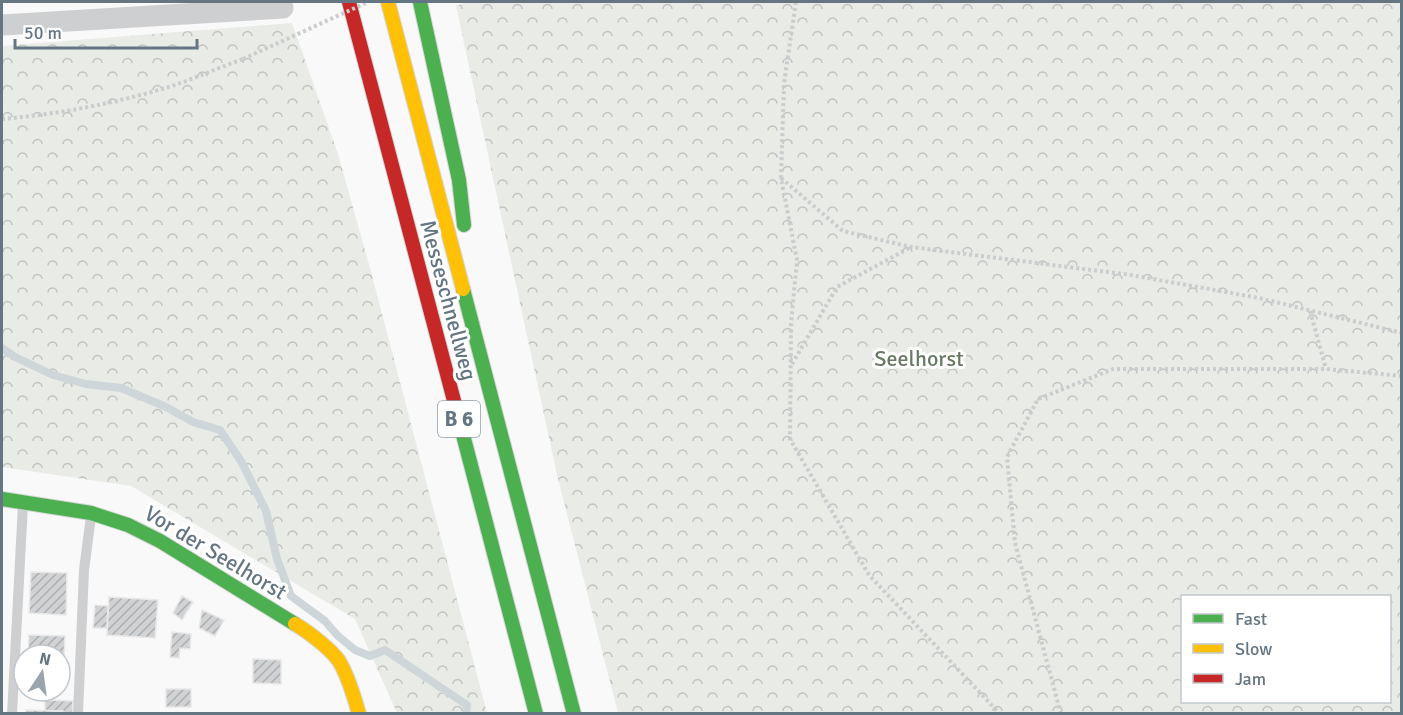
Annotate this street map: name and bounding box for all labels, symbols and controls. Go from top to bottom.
scale bar [15,12,196,50]
text: 50 m [24,22,62,44]
street label: Messeschnellweg [414,217,483,383]
park label: Seelhorst [874,345,964,372]
road number: B 6 [438,401,480,437]
street label: Vor der Seelhorst [140,499,292,606]
legend [1181,595,1391,703]
text: Fast [1235,608,1267,630]
text: Slow [1235,638,1272,660]
north arrow [12,643,72,703]
text: N [37,648,53,670]
text: Jam [1235,668,1266,690]

